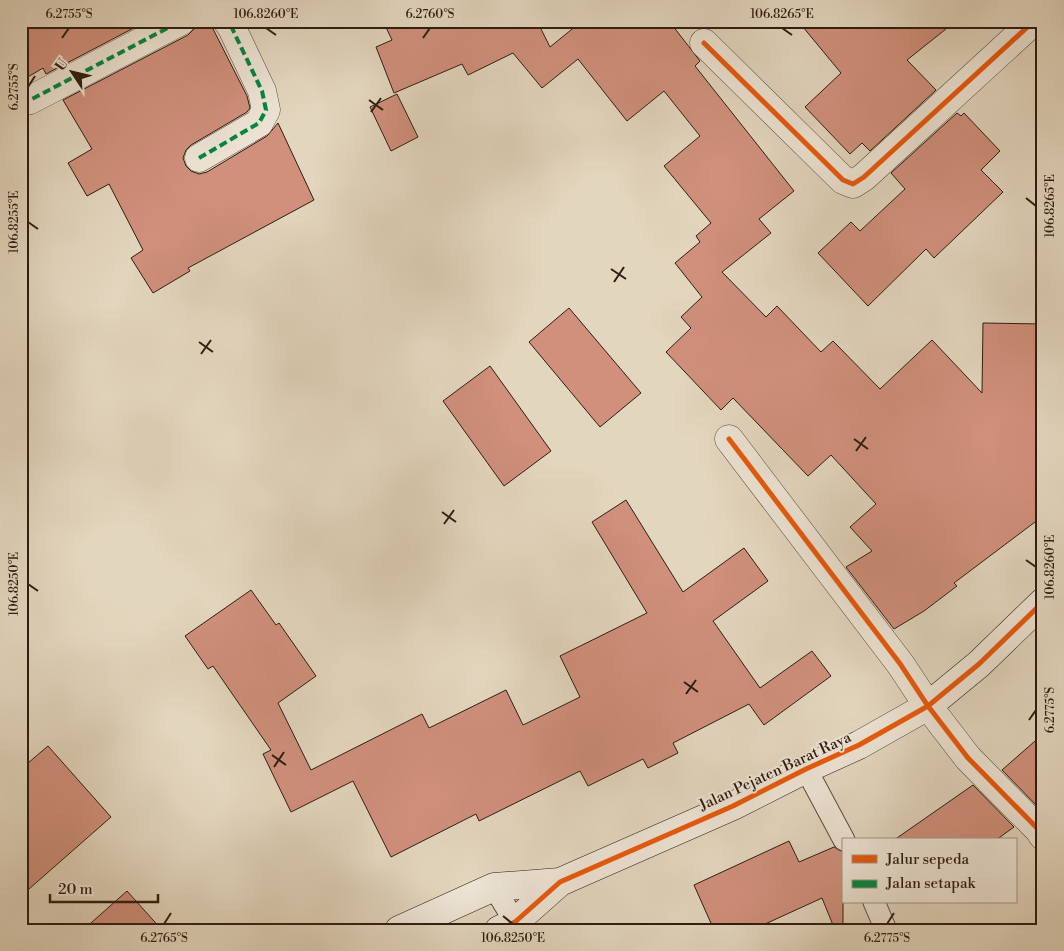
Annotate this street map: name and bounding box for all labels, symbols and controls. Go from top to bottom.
text: 6.2755°S [45,7,93,22]
text: 106.8260°E [234,7,298,22]
text: 6.2760°S [406,7,455,22]
text: 106.8265°E [750,7,814,22]
north arrow [48,48,98,98]
text: U [52,55,73,75]
text: 6.2755°S [7,63,22,111]
text: 106.8265°E [1043,174,1058,238]
text: 106.8255°E [7,191,22,253]
text: 106.8260°E [1043,535,1058,599]
text: 106.8250°E [7,552,22,616]
text: 6.2775°S [1043,687,1058,733]
street label: Jalan Pejaten Barat Raya [695,728,855,816]
legend [842,838,1016,904]
text: Jalur sepeda [885,850,969,869]
scale bar [50,871,158,903]
text: Jalan setapak [885,874,977,893]
text: 20 m [58,880,93,899]
text: 6.2765°S [140,931,188,946]
text: 106.8250°E [481,931,545,946]
text: 6.2775°S [864,931,910,946]

